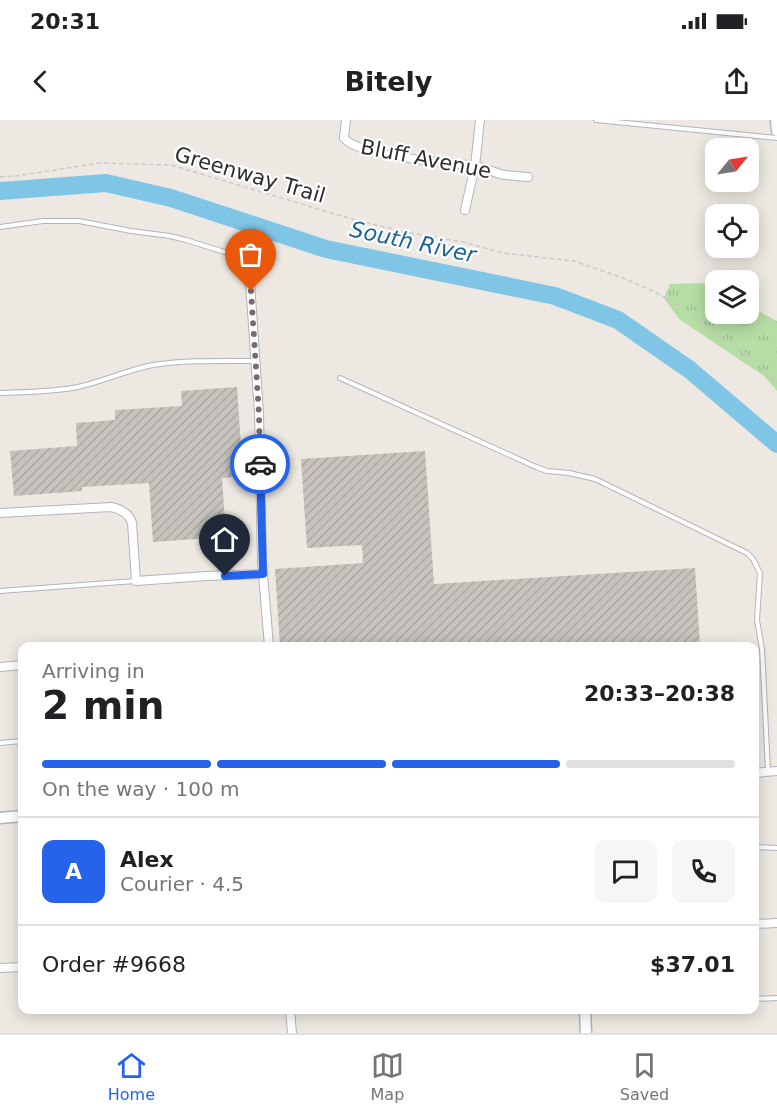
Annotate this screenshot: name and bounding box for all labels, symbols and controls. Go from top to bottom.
text: 20:31 [30,9,100,34]
icon: back [24,65,57,98]
icon: share [720,65,753,98]
text: Bitely [345,66,432,97]
street label: Bluff Avenue [359,135,493,183]
north arrow [705,138,759,192]
map controls [705,138,759,324]
street label: Greenway Trail [172,142,328,208]
button: locate [705,204,759,258]
water label: South River [348,216,480,268]
pin [225,229,276,291]
icon: bag [234,238,267,271]
button: layers [705,270,759,324]
courier [230,434,290,494]
icon: car [244,448,277,481]
pin [199,514,250,576]
icon: home [208,523,241,556]
text: Arriving in [42,659,145,683]
text: 20:33–20:38 [584,681,735,706]
text: 2 min [42,683,164,728]
text: On the way · 100 m [42,777,240,801]
button: chat [594,840,657,903]
button: phone [672,840,735,903]
text: Alex [120,847,174,872]
text: A [65,859,82,884]
text: Courier · 4.5 [120,872,244,896]
text: Order #9668 [42,952,186,977]
text: $37.01 [650,952,735,977]
tab: Home [108,1049,155,1104]
tab: Map [371,1049,404,1104]
tab: Saved [620,1049,669,1104]

